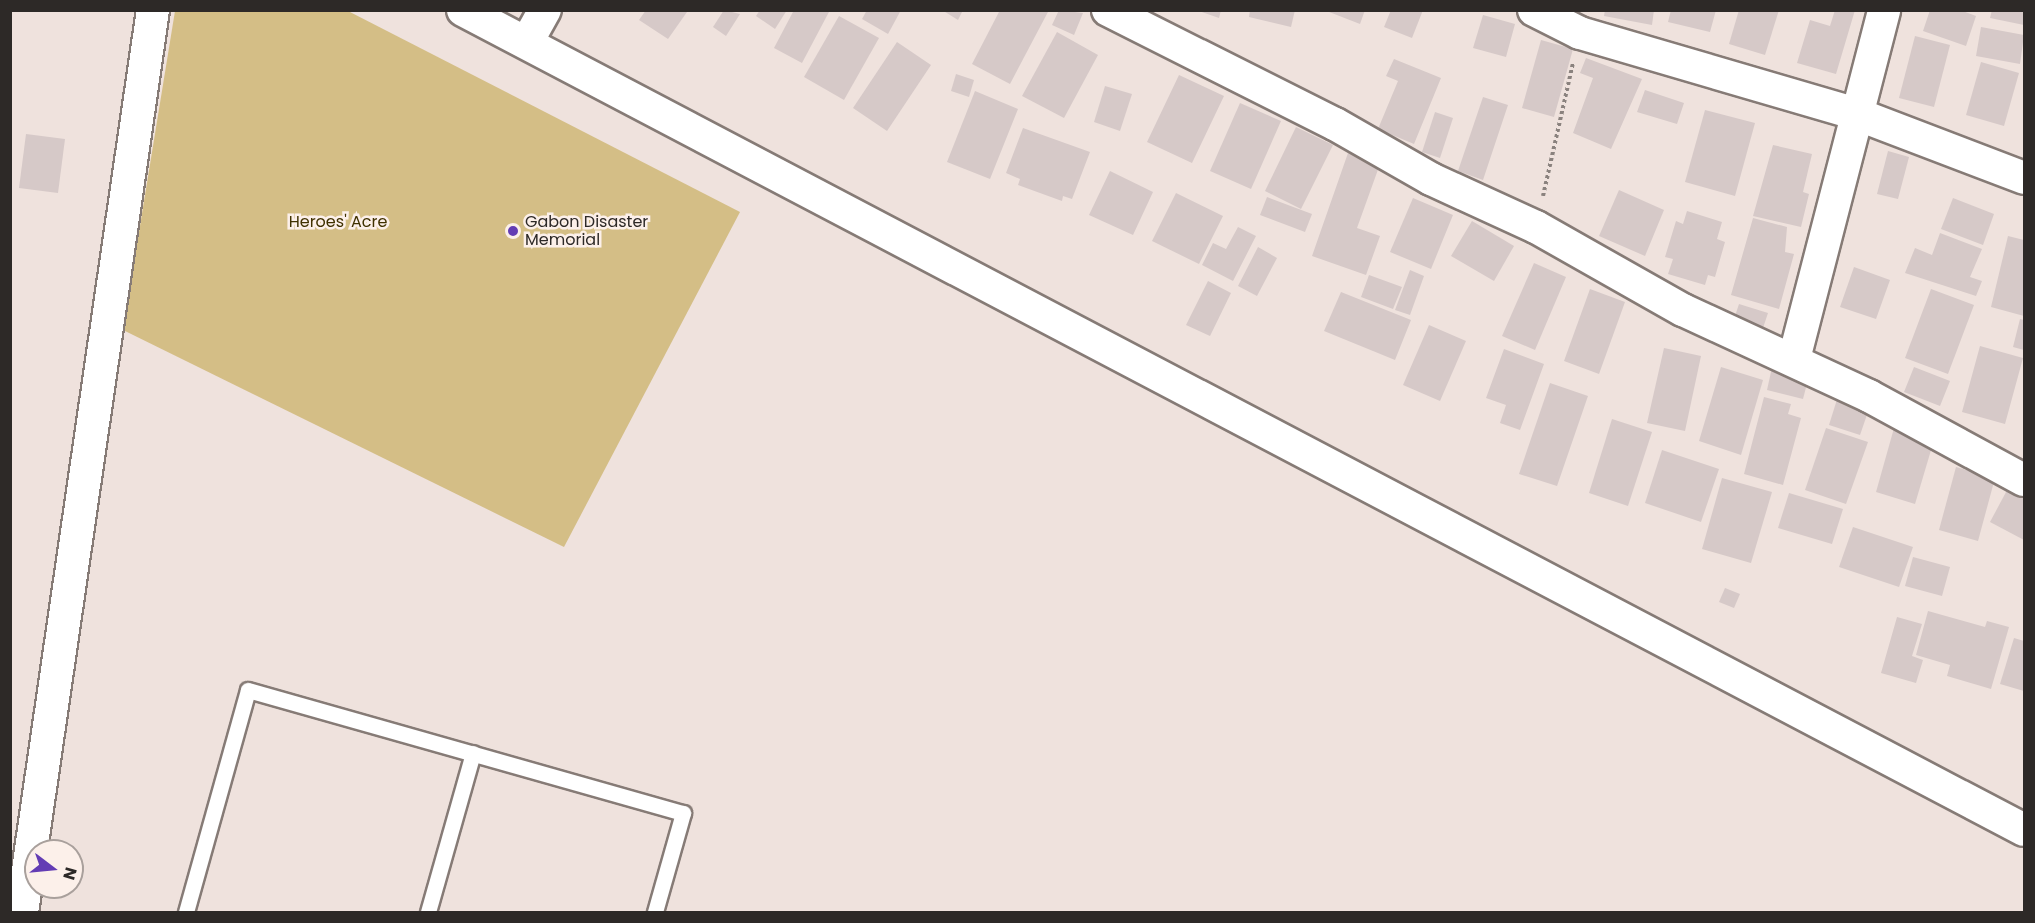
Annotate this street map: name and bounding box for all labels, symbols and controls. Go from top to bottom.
park label: Heroes' Acre [289,212,387,232]
place label: Gabon Disaster Memorial [525,212,648,250]
marker: Gabon Disaster Memorial [506,224,520,238]
north arrow [24,839,84,899]
text: N [57,865,83,883]

